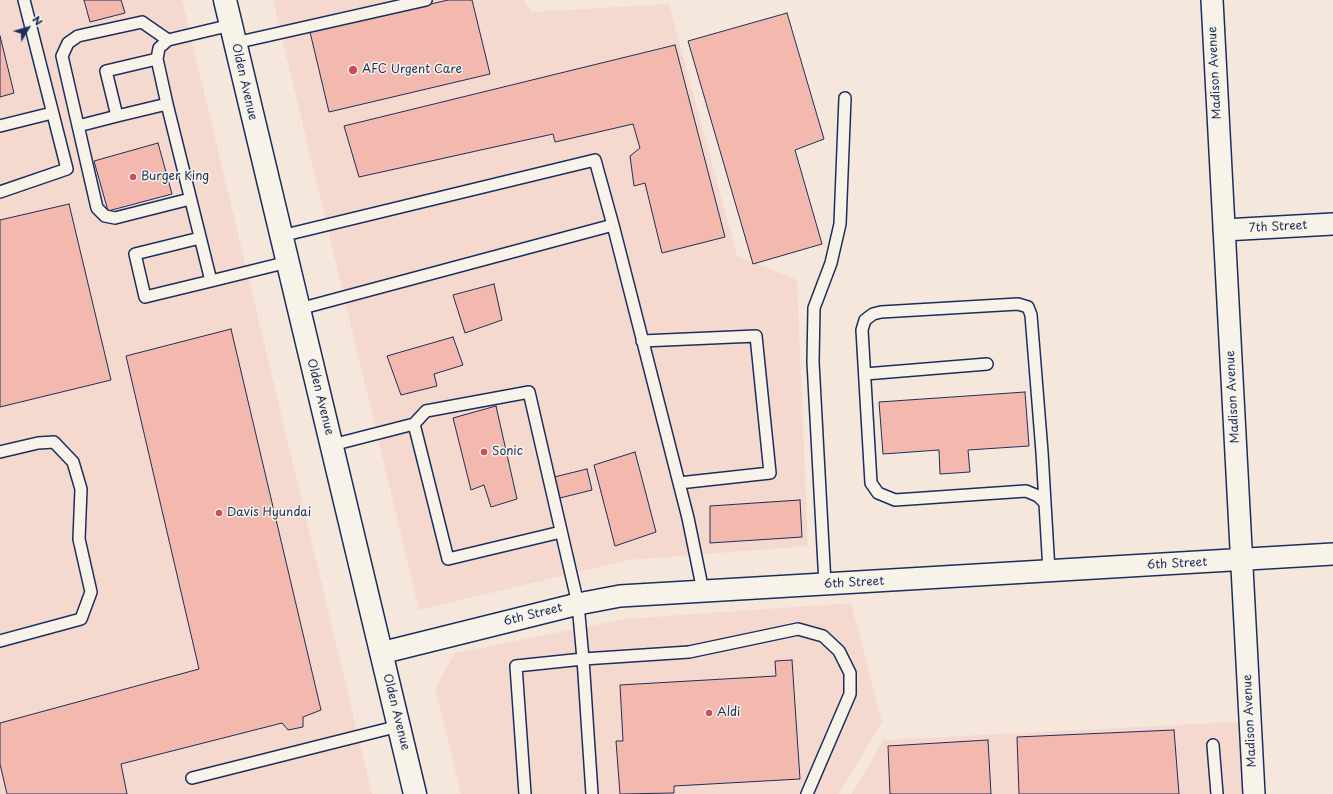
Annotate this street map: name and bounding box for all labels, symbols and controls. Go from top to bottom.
north arrow [8,8,48,48]
text: N [28,12,47,29]
street label: Madison Avenue [1205,26,1225,120]
street label: Olden Avenue [228,42,260,122]
place label: AFC Urgent Care [362,63,462,77]
marker: AFC Urgent Care [347,64,359,76]
place label: Burger King [141,170,209,184]
marker: Burger King [128,172,138,182]
street label: 7th Street [1249,218,1307,236]
street label: Madison Avenue [1223,350,1243,444]
street label: Olden Avenue [304,357,336,437]
place label: Sonic [492,445,523,459]
marker: Sonic [479,447,489,457]
place label: Davis Hyundai [227,506,311,520]
marker: Davis Hyundai [214,508,224,518]
street label: 6th Street [1147,555,1207,573]
street label: 6th Street [824,574,884,592]
street label: 6th Street [502,601,564,629]
street label: Olden Avenue [380,672,412,752]
street label: Madison Avenue [1240,674,1260,768]
place label: Aldi [717,706,740,720]
marker: Aldi [704,708,714,718]

